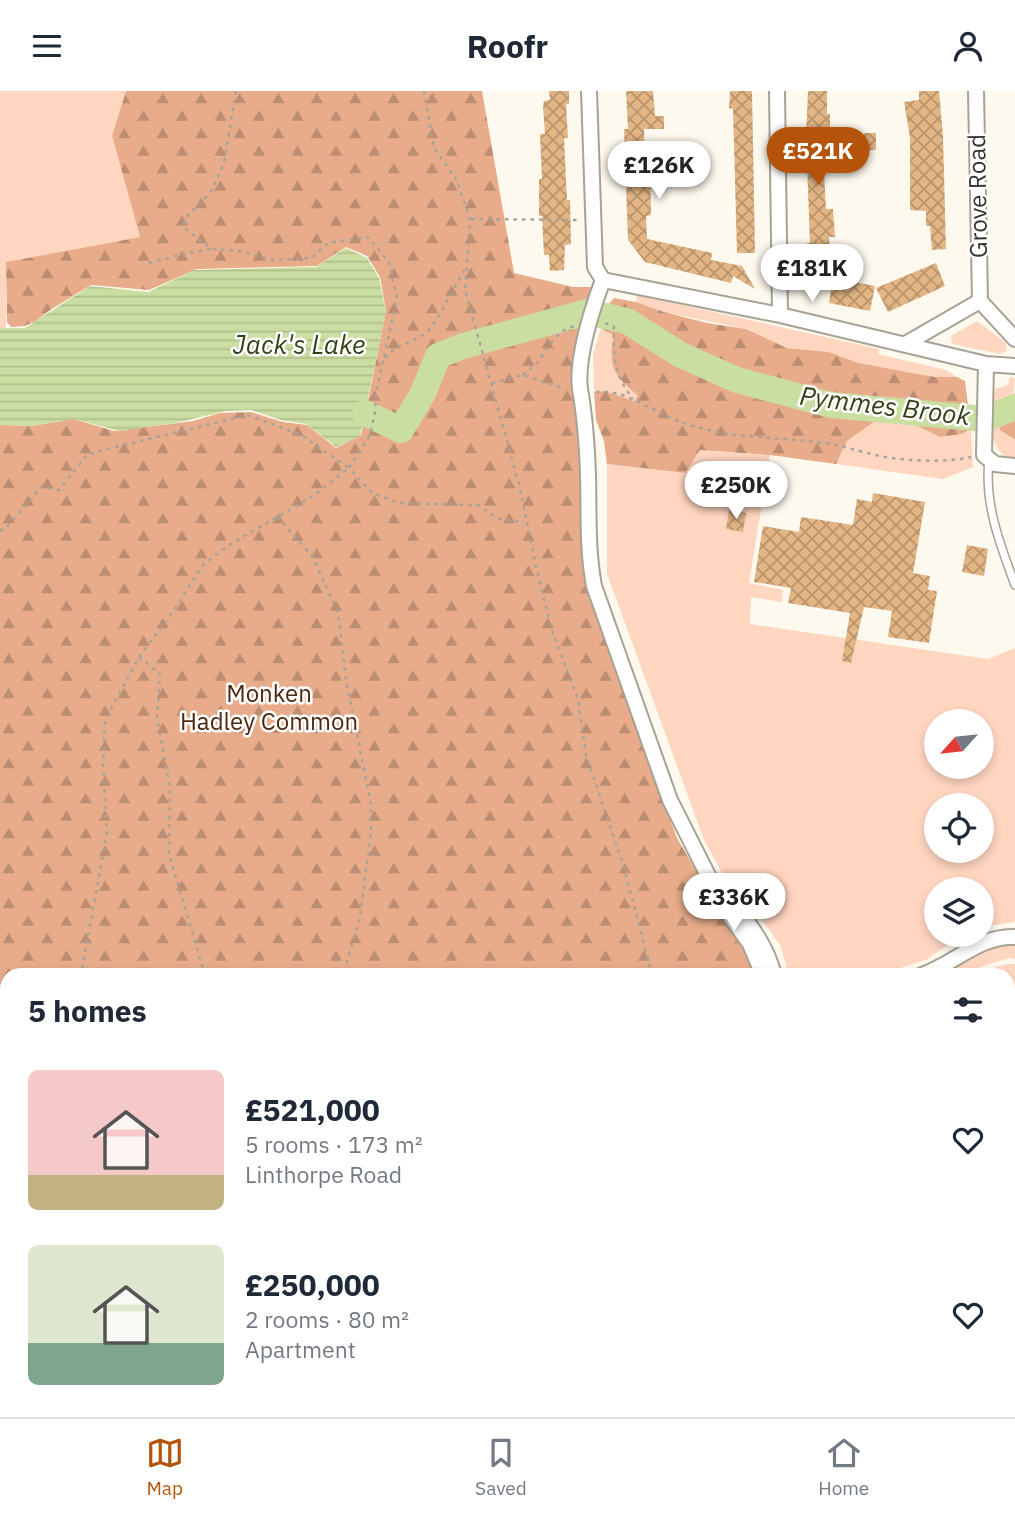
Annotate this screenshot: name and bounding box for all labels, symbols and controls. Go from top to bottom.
text: Roofr [467,25,548,67]
icon: menu [28,27,66,65]
icon: person [949,27,987,65]
pin: £521K [769,127,867,187]
street label: Grove Road [960,134,994,258]
text: £521K [783,135,853,165]
pin: £126K [610,141,708,201]
text: £126K [624,149,694,179]
pin: £181K [763,245,861,304]
text: £181K [777,252,847,282]
water label: Jack's Lake [233,327,365,361]
water label: Pymmes Brook [798,378,973,432]
pin: £250K [687,461,785,521]
text: £250K [701,469,771,499]
park label: Monken Hadley Common [180,677,358,737]
north arrow [924,709,994,779]
map controls [924,709,994,947]
button: locate [924,793,994,863]
pin: £336K [685,873,783,933]
button: layers [924,877,994,947]
text: £336K [699,881,769,911]
text: 5 homes [28,991,147,1030]
icon: filters [949,991,987,1029]
text: £521,000 [245,1090,380,1129]
icon: home [84,1098,168,1182]
icon: heart [949,1121,987,1159]
text: 5 rooms · 173 m² [245,1129,423,1159]
text: Linthorpe Road [245,1159,402,1189]
text: £250,000 [245,1265,380,1304]
icon: home [84,1273,168,1357]
icon: heart [949,1296,987,1334]
text: 2 rooms · 80 m² [245,1304,409,1334]
text: Apartment [245,1334,356,1364]
tab: Map [146,1434,184,1500]
tab: Saved [475,1434,527,1500]
tab: Home [818,1434,869,1500]

